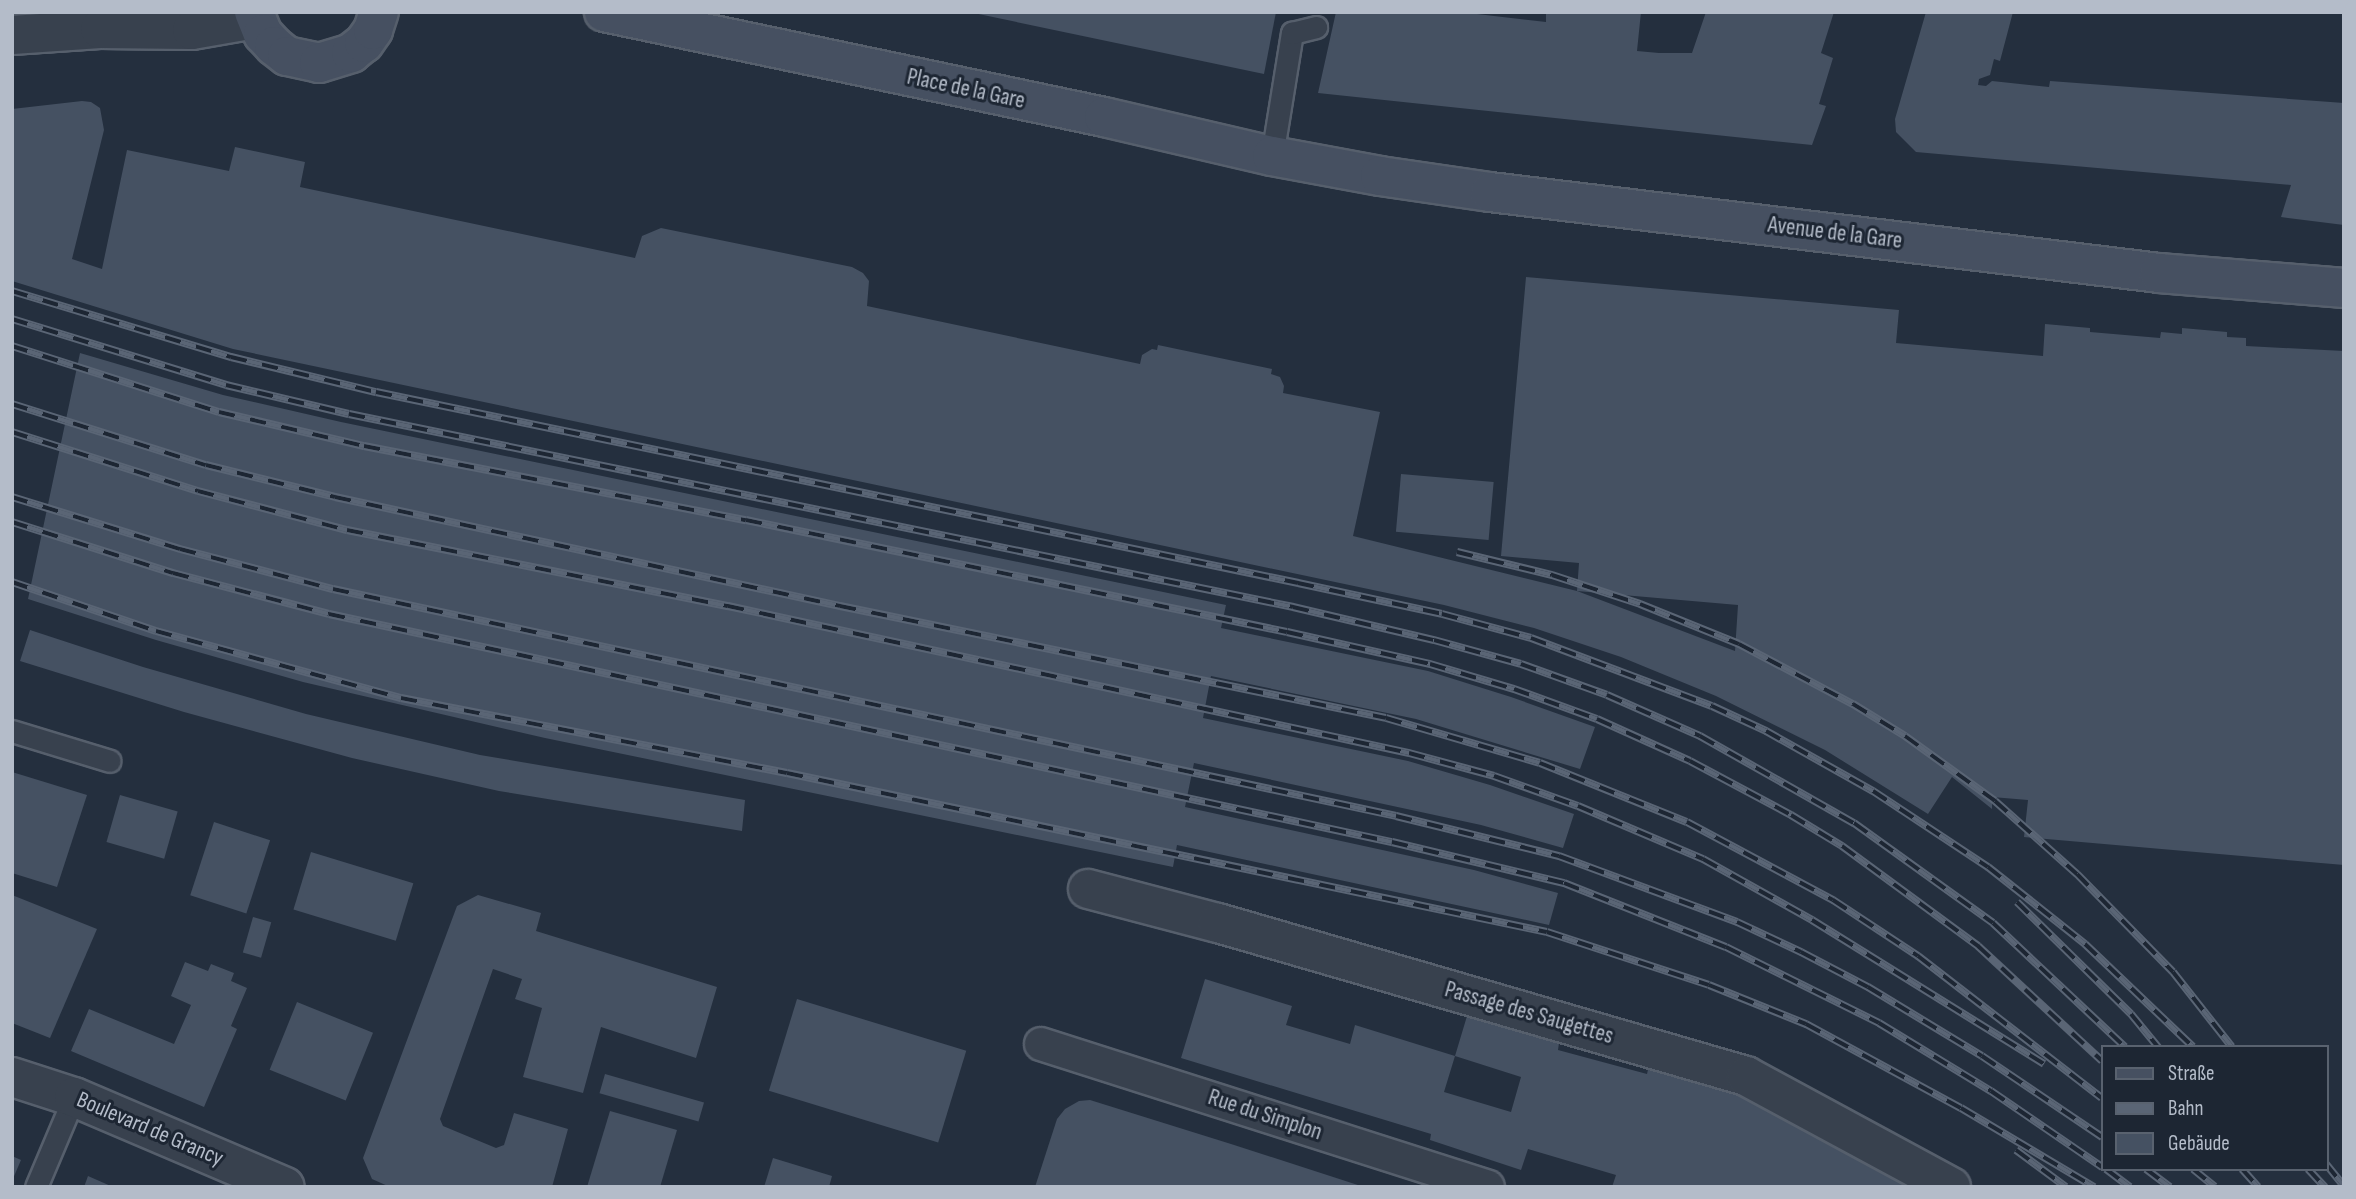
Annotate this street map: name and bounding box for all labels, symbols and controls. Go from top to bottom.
street label: Place de la Gare [905,63,1027,115]
street label: Avenue de la Gare [1766,211,1904,255]
street label: Passage des Saugettes [1442,976,1616,1050]
legend [2100,1045,2328,1171]
text: Straße [2168,1061,2214,1086]
street label: Rue du Simplon [1205,1084,1325,1146]
street label: Boulevard de Grancy [73,1086,227,1172]
text: Bahn [2168,1096,2203,1121]
text: Gebäude [2168,1131,2230,1156]

